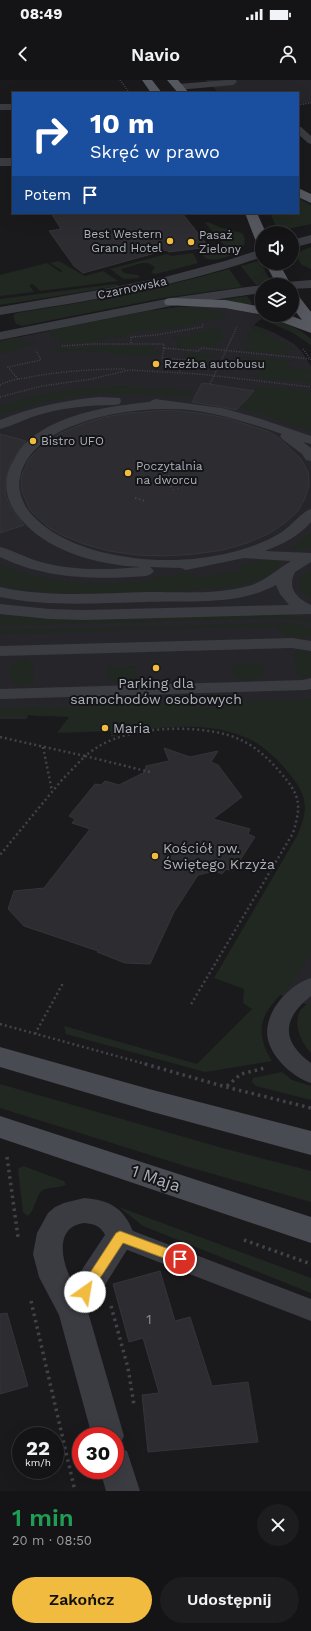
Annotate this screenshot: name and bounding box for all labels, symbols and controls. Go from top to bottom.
text: 08:49 [20,5,63,23]
icon: back [12,43,34,65]
icon: person [277,43,299,65]
text: Navio [131,44,180,65]
text: 10 m [90,107,154,140]
icon: right [24,108,76,160]
text: Skręć w prawo [90,141,220,162]
icon: arrive [79,184,101,206]
text: Potem [24,186,71,204]
map controls [255,226,299,322]
button: sound [255,226,299,270]
place label: Best Western Grand Hotel [83,227,162,255]
place label: Pasaż Zielony [199,228,242,256]
marker: Best Western Grand Hotel [165,236,175,246]
marker: Pasaż Zielony [186,237,196,247]
street label: Czarnowska [96,274,168,302]
button: layers [255,278,299,322]
place label: Rzeźba autobusu [164,357,265,371]
marker: Rzeźba autobusu [151,359,161,369]
place label: Bistro UFO [41,434,104,448]
marker: Bistro UFO [28,436,38,446]
place label: Poczytalnia na dworcu [136,459,203,487]
marker: Poczytalnia na dworcu [123,468,133,478]
marker: Parking dla samochodów osobowych [151,663,161,673]
place label: Parking dla samochodów osobowych [70,675,242,707]
place label: Maria [113,720,150,736]
marker: Maria [100,723,110,733]
place label: Kościół pw. Świętego Krzyża [163,840,275,872]
marker: Kościół pw. Świętego Krzyża [150,851,160,861]
street label: 1 Maja [129,1160,184,1196]
pin [163,1242,197,1276]
icon: arrive [169,1248,191,1270]
position arrow [64,1271,106,1313]
house number: 1 [146,1311,152,1327]
speed limit sign: 30 [72,1427,124,1479]
text: 22 [26,1436,50,1460]
text: km/h [25,1457,51,1468]
text: 1 min [12,1504,74,1532]
button: close [257,1504,299,1546]
text: 20 m · 08:50 [12,1533,92,1548]
button: Zakończ [12,1577,152,1623]
button: Udostępnij [160,1577,299,1623]

